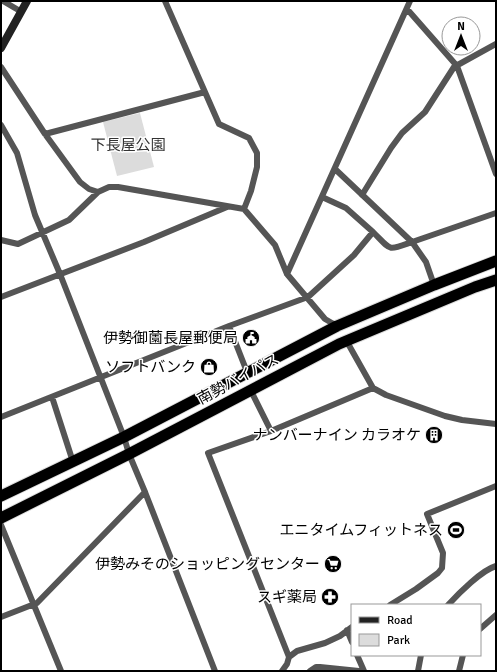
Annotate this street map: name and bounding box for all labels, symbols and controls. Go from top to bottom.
north arrow [441,16,481,56]
text: N [457,20,465,33]
park label: 下長屋公園 [90,136,166,154]
public building icon: 伊勢御薗長屋郵便局 [241,328,261,348]
place label: 伊勢御薗長屋郵便局 [103,329,238,347]
street label: 南勢バイパス [194,350,282,408]
shop icon: ソフトバンク [199,357,219,377]
place label: ソフトバンク [105,358,196,376]
building icon: ナンバーナイン カラオケ [424,425,444,445]
place label: ナンバーナイン カラオケ [253,426,421,444]
sports icon: エニタイムフィットネス [446,520,466,540]
place label: エニタイムフィットネス [279,521,443,539]
supermarket icon: 伊勢みそのショッピングセンター [323,554,343,574]
place label: 伊勢みそのショッピングセンター [95,555,320,573]
pharmacy icon: スギ薬局 [320,587,340,607]
place label: スギ薬局 [257,588,317,606]
legend [351,604,481,656]
text: Road [387,613,413,628]
text: Park [387,633,410,648]

